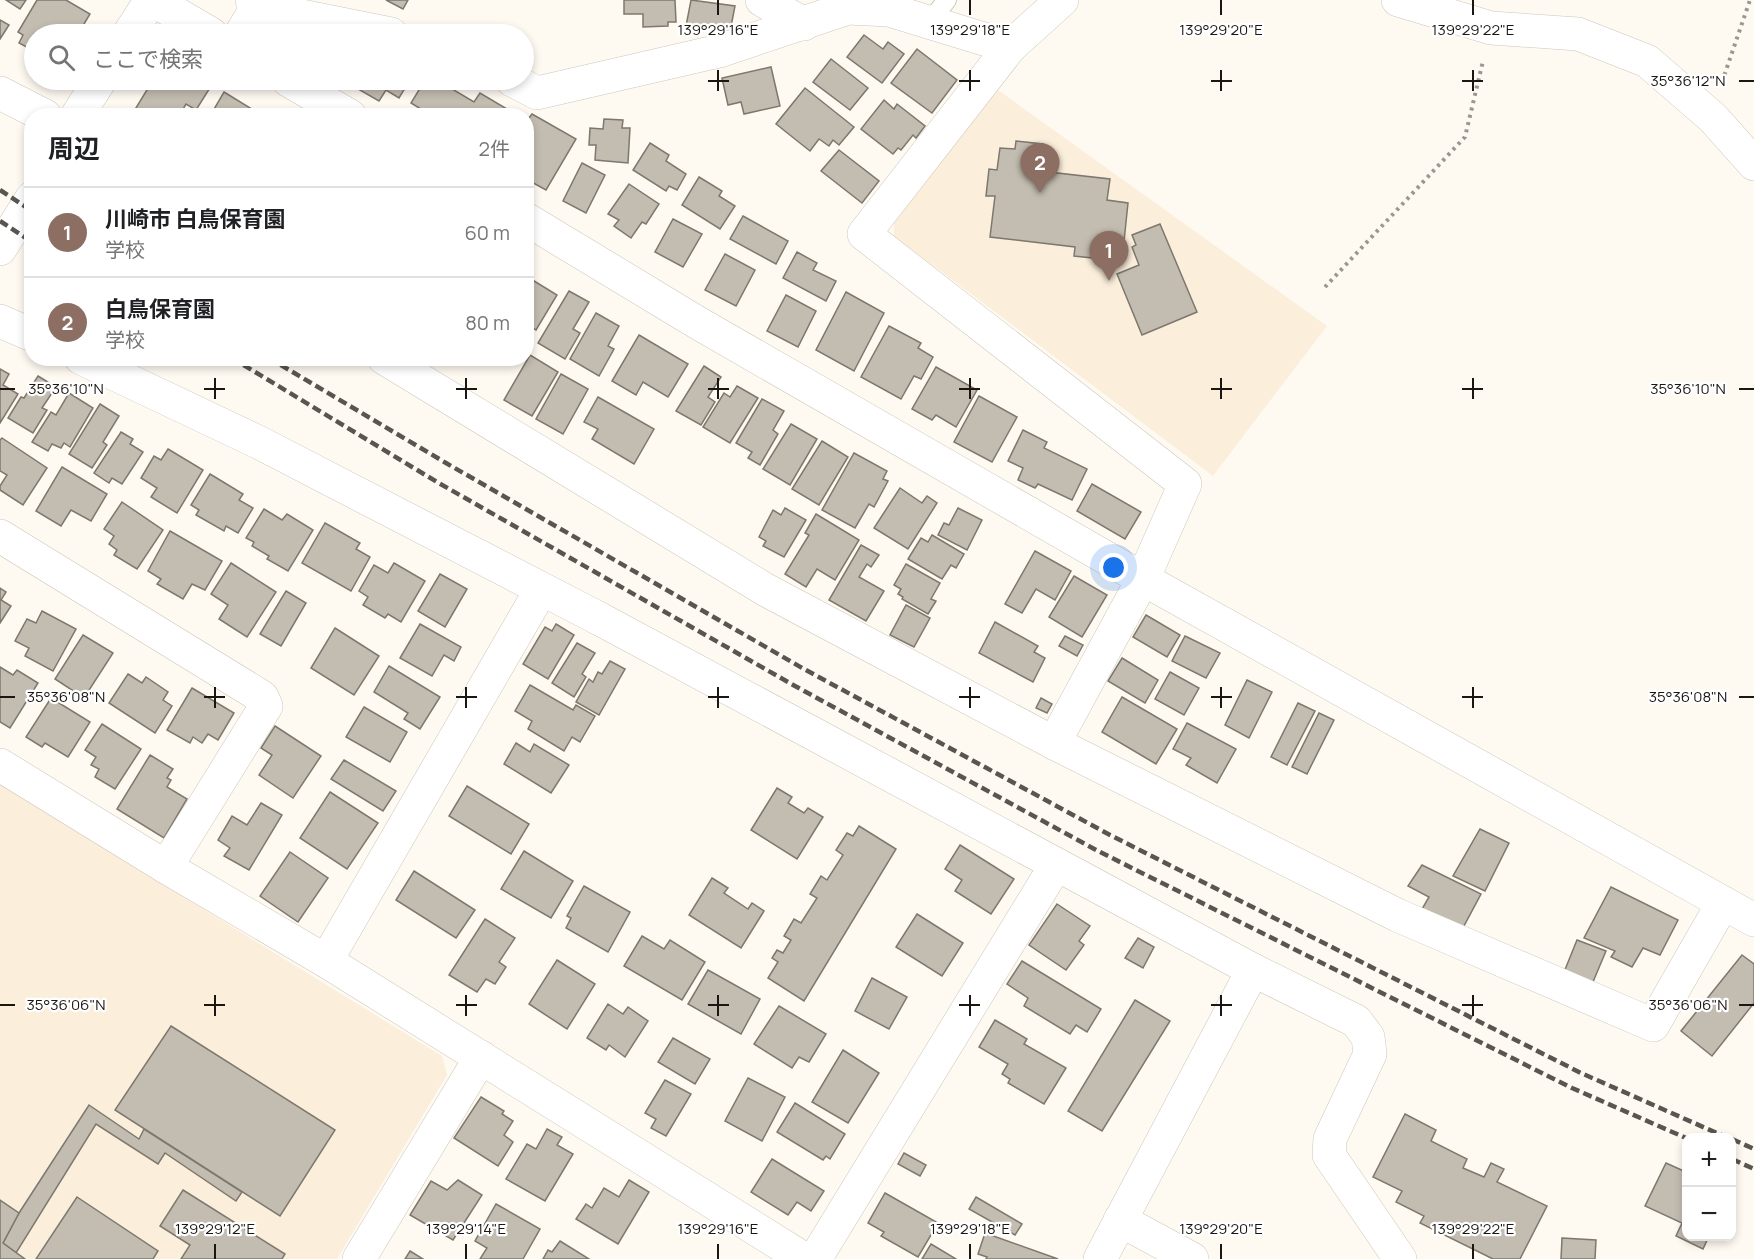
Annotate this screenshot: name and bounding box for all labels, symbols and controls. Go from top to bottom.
text: 139°29'16"E [678,19,758,40]
text: 139°29'18"E [930,19,1010,40]
text: 139°29'20"E [1179,19,1263,40]
text: 139°29'22"E [1432,19,1514,40]
search box [24,24,534,90]
icon: search [45,41,78,74]
text: ここで検索 [93,44,203,74]
text: 35°36'12"N [1650,70,1726,91]
text: 周辺 [48,130,100,166]
text: 2件 [479,135,510,162]
pin: 2 [1020,144,1060,193]
text: 川崎市 白鳥保育園 [105,204,285,234]
text: 1 [63,219,72,246]
text: 60 m [464,219,510,246]
pin: 1 [1090,232,1128,281]
text: 学校 [105,236,145,263]
text: 白鳥保育園 [105,294,215,324]
text: 2 [62,309,73,336]
text: 80 m [465,309,510,336]
text: 学校 [105,326,145,353]
text: 35°36'10"N [28,378,104,399]
text: 35°36'10"N [1650,378,1726,399]
your location [1099,553,1128,582]
text: 35°36'08"N [27,686,105,707]
text: 35°36'08"N [1649,686,1727,707]
text: 35°36'06"N [26,994,106,1015]
text: 35°36'06"N [1648,994,1728,1015]
map controls [1682,1133,1736,1241]
button: + [1682,1133,1736,1187]
button: − [1682,1187,1736,1241]
text: 139°29'12"E [175,1218,255,1239]
text: 139°29'14"E [426,1218,506,1239]
text: 139°29'16"E [678,1218,758,1239]
text: 139°29'18"E [930,1218,1010,1239]
text: 139°29'20"E [1179,1218,1263,1239]
text: 139°29'22"E [1432,1218,1514,1239]

